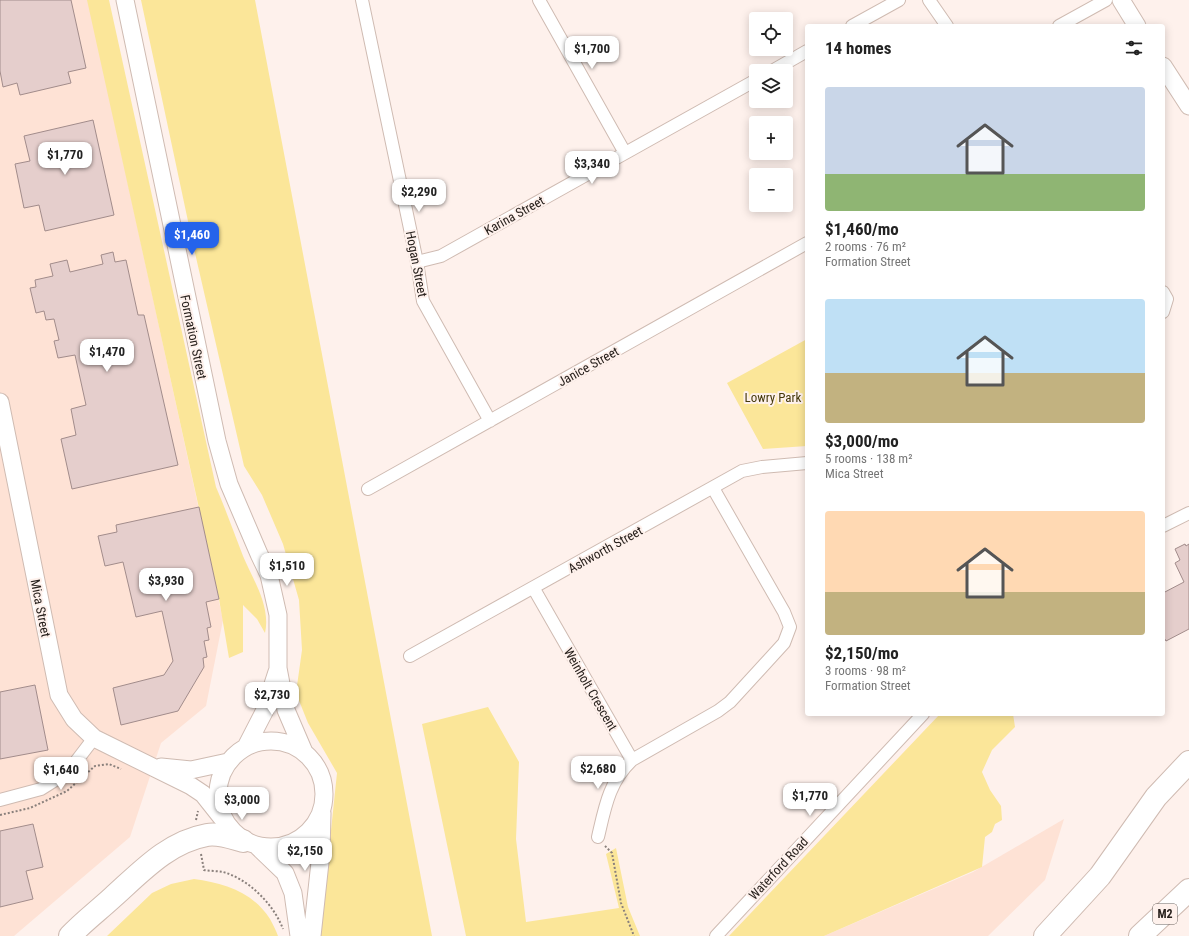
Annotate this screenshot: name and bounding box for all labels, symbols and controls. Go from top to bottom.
map controls [749,12,793,212]
button: locate [749,12,793,56]
pin: $1,700 [559,36,625,70]
icon: filters [1123,37,1145,59]
text: 14 homes [825,38,891,58]
text: $1,700 [574,41,610,56]
button: layers [749,64,793,108]
icon: home [949,113,1021,185]
button: + [749,116,793,160]
pin: $1,770 [32,142,98,176]
text: $1,770 [47,147,83,162]
pin: $3,340 [559,151,625,185]
text: $3,340 [574,156,610,171]
button: − [749,168,793,212]
pin: $2,290 [386,179,452,213]
text: $2,290 [401,184,437,199]
street label: Karina Street [482,193,547,238]
text: $1,460/mo [825,219,899,239]
pin: $1,460 [159,222,225,256]
text: $1,460 [174,227,210,242]
street label: Hogan Street [403,230,430,299]
text: 2 rooms · 76 m² [825,239,906,254]
text: Formation Street [825,254,911,269]
street label: Formation Street [177,294,210,381]
icon: home [949,325,1021,397]
pin: $1,470 [74,339,140,373]
street label: Janice Street [555,343,621,389]
text: $1,470 [89,344,125,359]
park label: Lowry Park [745,390,802,405]
text: $3,000/mo [825,431,899,451]
text: 5 rooms · 138 m² [825,451,912,466]
text: Mica Street [825,466,883,481]
street label: Ashworth Street [566,523,645,576]
icon: home [949,537,1021,609]
pin: $1,510 [254,553,320,587]
text: $1,510 [269,558,305,573]
pin: $3,930 [133,568,199,602]
text: $3,930 [148,573,184,588]
street label: Mica Street [28,578,53,638]
text: $2,150/mo [825,643,899,663]
street label: Weinholt Crescent [561,645,620,733]
text: 3 rooms · 98 m² [825,663,906,678]
text: Formation Street [825,678,911,693]
pin: $2,730 [239,682,305,716]
text: $2,730 [254,687,290,702]
pin: $2,680 [565,756,631,790]
pin: $1,640 [28,757,94,791]
text: $2,680 [580,761,616,776]
text: $1,640 [43,762,79,777]
pin: $1,770 [777,783,843,817]
pin: $3,000 [209,787,275,821]
text: $1,770 [792,788,828,803]
text: $3,000 [224,792,260,807]
street label: Waterford Road [746,834,811,903]
pin: $2,150 [272,838,338,872]
text: $2,150 [287,843,323,858]
road number: M2 [1153,904,1177,924]

